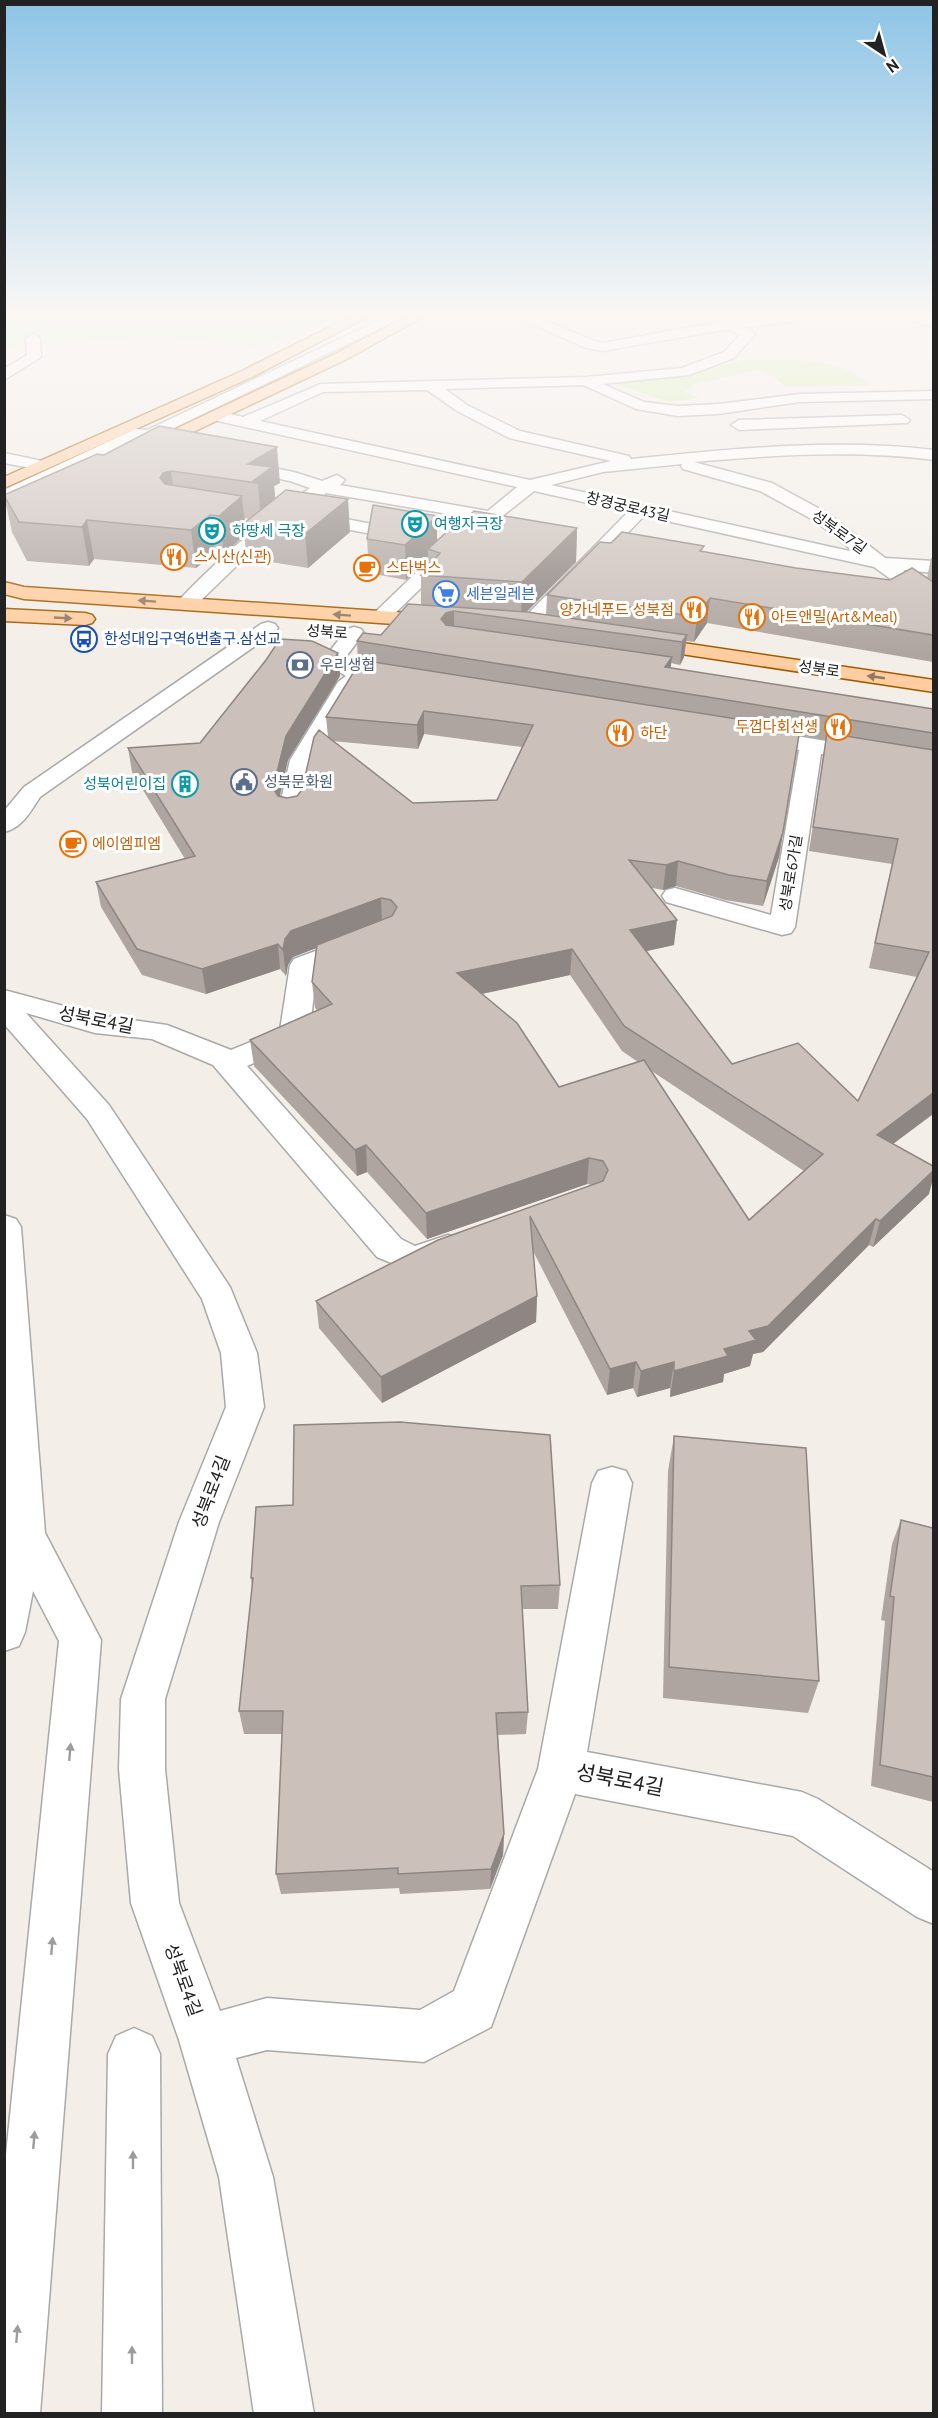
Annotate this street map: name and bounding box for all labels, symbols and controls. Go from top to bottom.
north arrow [854,24,914,84]
text: N [883,55,903,77]
street label: 창경궁로43길 [584,488,672,525]
street label: 성북로7길 [808,505,871,558]
theatre icon: 여행자극장 [400,509,430,539]
place label: 여행자극장 [434,514,503,533]
theatre icon: 하땅세 극장 [197,516,227,546]
place label: 하땅세 극장 [232,521,305,540]
restaurant icon: 스시산(신관) [159,542,189,572]
place label: 스시산(신관) [194,547,271,566]
cafe icon: 스타벅스 [352,553,382,583]
place label: 스타벅스 [386,558,441,577]
supermarket icon: 세븐일레븐 [431,579,461,609]
place label: 세븐일레븐 [466,584,535,603]
restaurant icon: 양가네푸드 성북점 [679,595,709,625]
one-way arrow [138,596,157,606]
place label: 양가네푸드 성북점 [560,600,674,619]
restaurant icon: 아트앤밀(Art&Meal) [737,602,767,632]
place label: 아트앤밀(Art&Meal) [771,607,898,626]
one-way arrow [332,610,351,620]
one-way arrow [53,613,72,622]
street label: 성북로 [306,621,348,642]
bus stop icon: 한성대입구역6번출구.삼선교 [69,624,99,654]
place label: 한성대입구역6번출구.삼선교 [104,629,281,648]
bank icon: 우리생협 [285,650,315,680]
place label: 우리생협 [320,655,375,674]
street label: 성북로 [797,656,841,681]
one-way arrow [866,673,885,682]
restaurant icon: 두껍다회선생 [823,712,853,742]
place label: 두껍다회선생 [735,717,818,736]
restaurant icon: 하단 [605,718,635,748]
place label: 하단 [640,723,668,742]
public building icon: 성북문화원 [229,767,259,797]
building icon: 성북어린이집 [170,769,200,799]
place label: 성북문화원 [264,772,333,791]
place label: 성북어린이집 [83,774,166,793]
cafe icon: 에이엠피엠 [58,829,88,859]
street label: 성북로6가길 [775,833,806,913]
place label: 에이엠피엠 [92,834,161,853]
street label: 성북로4길 [57,1001,136,1038]
street label: 성북로4길 [186,1452,235,1531]
one-way arrow [65,1742,75,1761]
street label: 성북로4길 [574,1758,666,1801]
one-way arrow [47,1936,57,1955]
street label: 성북로4길 [160,1940,207,2019]
one-way arrow [29,2131,39,2150]
one-way arrow [128,2151,138,2170]
one-way arrow [12,2325,22,2344]
one-way arrow [127,2346,137,2365]

